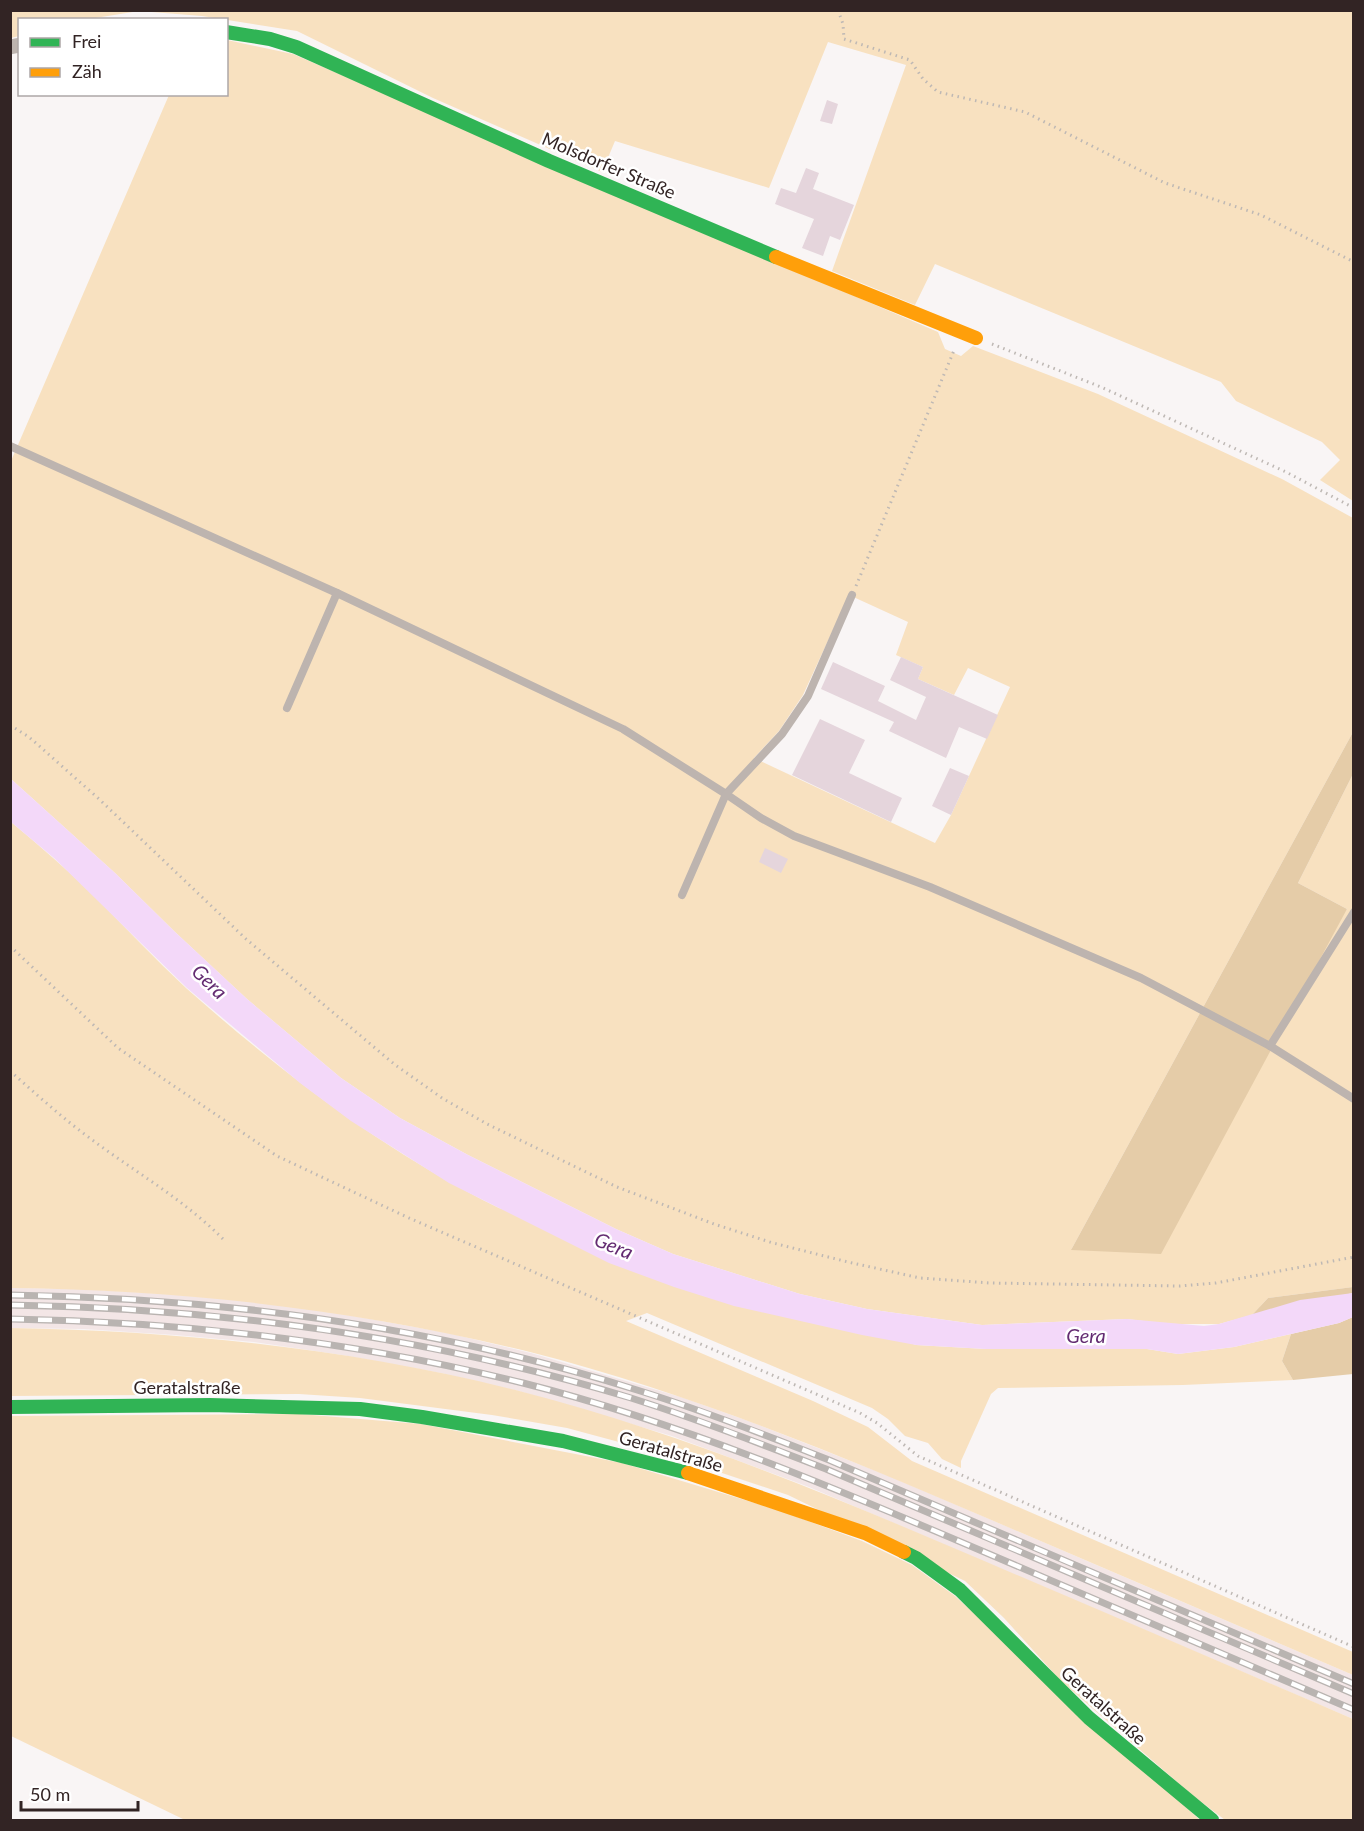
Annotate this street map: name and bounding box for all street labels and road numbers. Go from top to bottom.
street label: Molsdorfer Straße [539,127,679,203]
street label: Geratalstraße [134,1376,240,1398]
street label: Geratalstraße [617,1426,725,1476]
street label: Geratalstraße [1057,1661,1151,1749]

